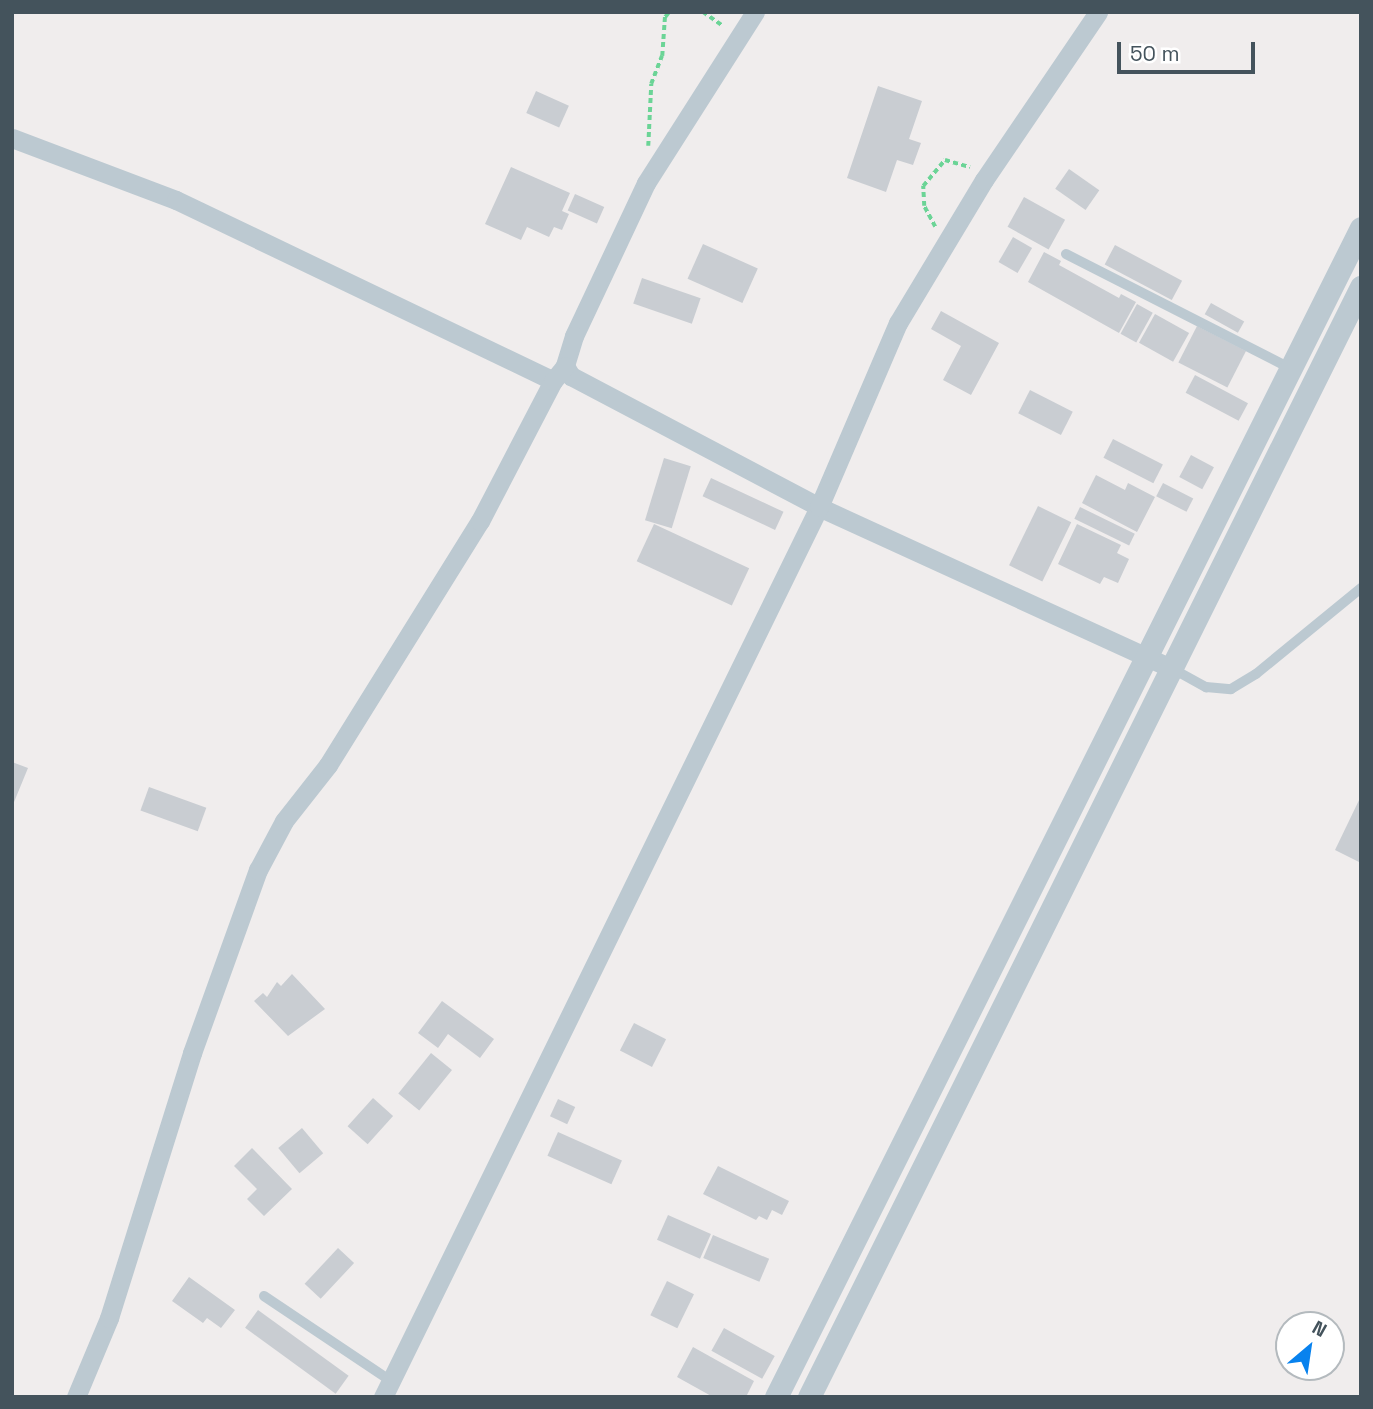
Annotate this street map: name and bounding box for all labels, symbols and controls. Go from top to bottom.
scale bar [1121,28,1259,72]
text: 50 m [1130,40,1180,67]
north arrow [1275,1311,1345,1381]
text: N [1308,1315,1331,1343]

